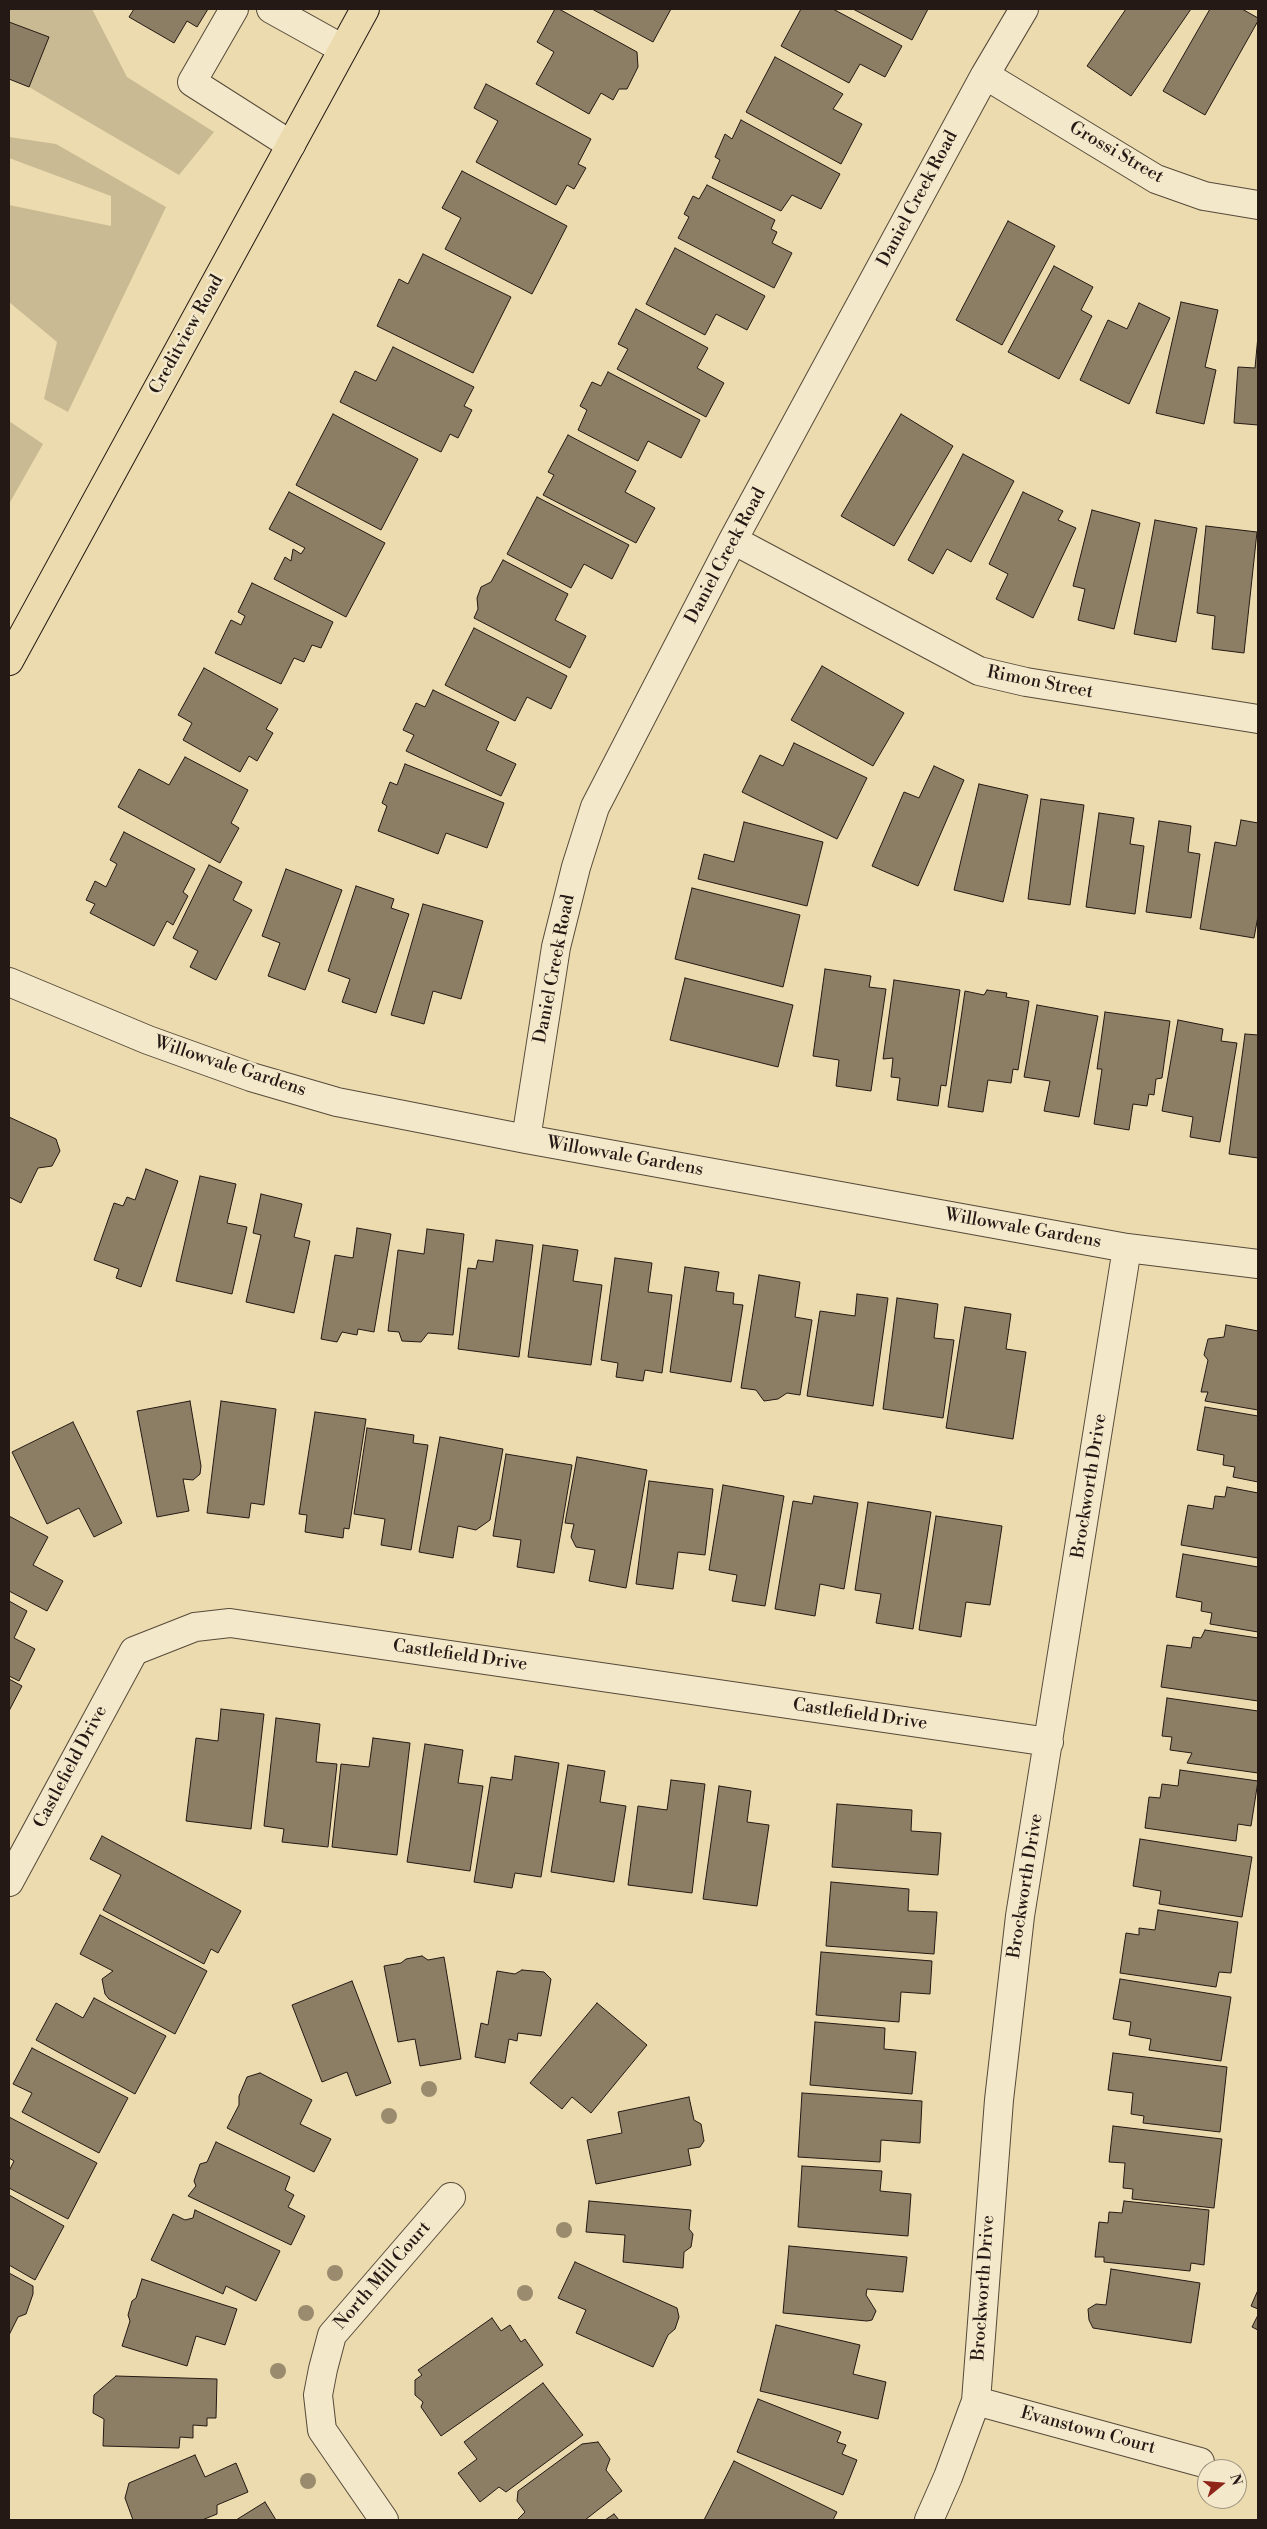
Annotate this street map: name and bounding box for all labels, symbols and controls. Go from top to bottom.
street label: Grossi Street [1065,117,1167,189]
street label: Daniel Creek Road [873,127,963,271]
street label: Creditview Road [145,272,229,398]
street label: Daniel Creek Road [681,484,771,628]
street label: Rimon Street [985,662,1095,704]
street label: Daniel Creek Road [530,893,580,1045]
street label: Willowvale Gardens [151,1032,309,1102]
street label: Willowvale Gardens [545,1133,705,1181]
street label: Willowvale Gardens [943,1205,1103,1253]
street label: Brockworth Drive [1068,1412,1112,1560]
street label: Castlefield Drive [391,1636,529,1676]
street label: Castlefield Drive [791,1695,929,1735]
street label: Castlefield Drive [30,1702,112,1832]
street label: Brockworth Drive [1004,1812,1048,1960]
street label: Brockworth Drive [968,2214,1000,2362]
street label: North Mill Court [330,2218,436,2334]
street label: Evanstown Court [1018,2403,1158,2459]
north arrow [1197,2459,1247,2509]
text: N [1225,2472,1246,2488]

